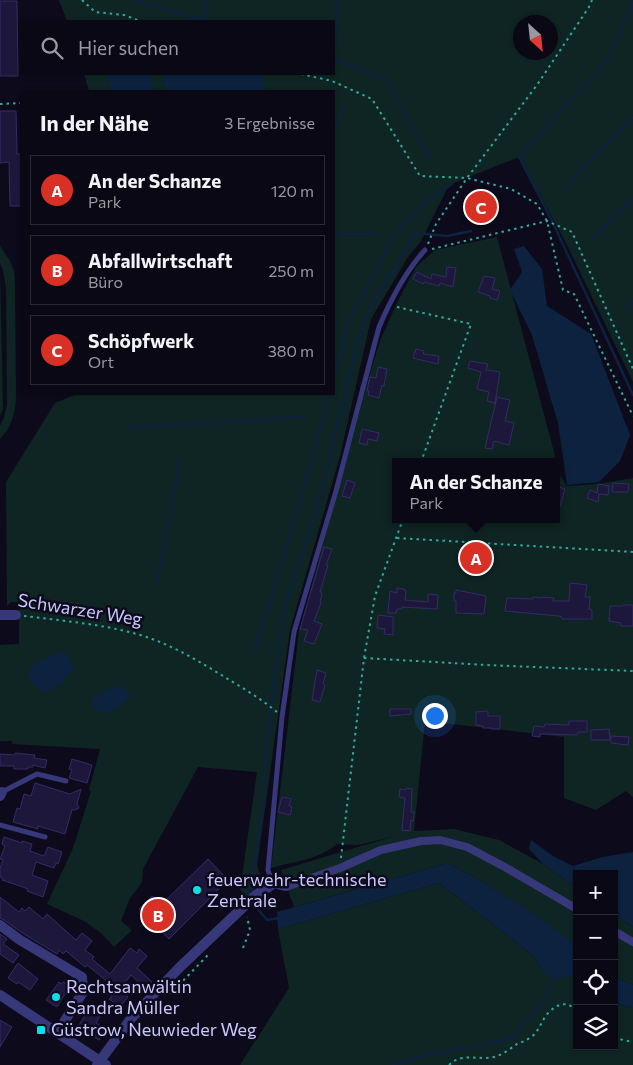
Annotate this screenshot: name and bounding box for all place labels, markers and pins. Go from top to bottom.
pin: C [465,188,497,226]
pin: A [460,539,492,577]
place label: feuerwehr-technische Zentrale [207,868,386,911]
marker: feuerwehr-technische Zentrale [191,884,203,896]
pin: B [142,896,174,934]
place label: Rechtsanwältin Sandra Müller [66,975,192,1018]
marker: Rechtsanwältin Sandra Müller [50,991,62,1003]
place label: Güstrow, Neuwieder Weg [51,1018,257,1040]
marker: Güstrow, Neuwieder Weg [35,1024,47,1036]

